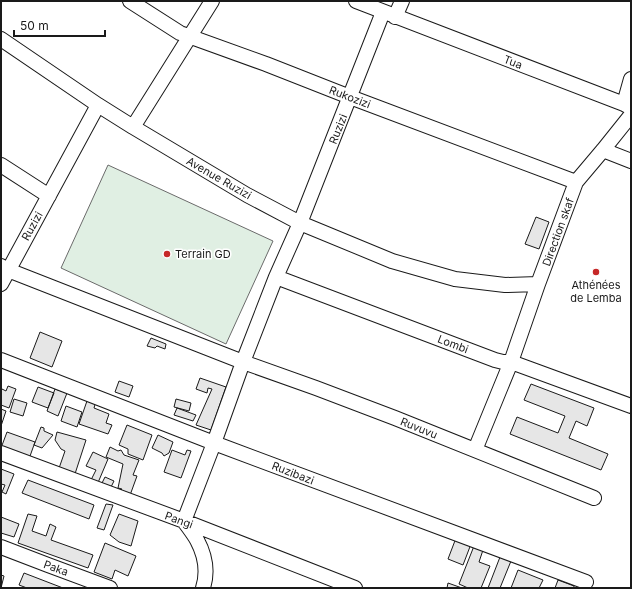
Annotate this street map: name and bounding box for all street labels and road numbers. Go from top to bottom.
street label: Tua [502,52,524,72]
street label: Rukozizi [327,83,373,111]
street label: Ruzizi [326,112,350,146]
street label: Avenue Ruzizi [184,154,254,202]
street label: Direction skaf [539,196,577,268]
street label: Ruzizi [18,209,46,243]
street label: Lombi [436,332,470,356]
street label: Ruvuvu [398,414,440,442]
street label: Ruzibazi [270,459,316,487]
street label: Pangi [163,508,195,532]
street label: Paka [42,557,70,579]

